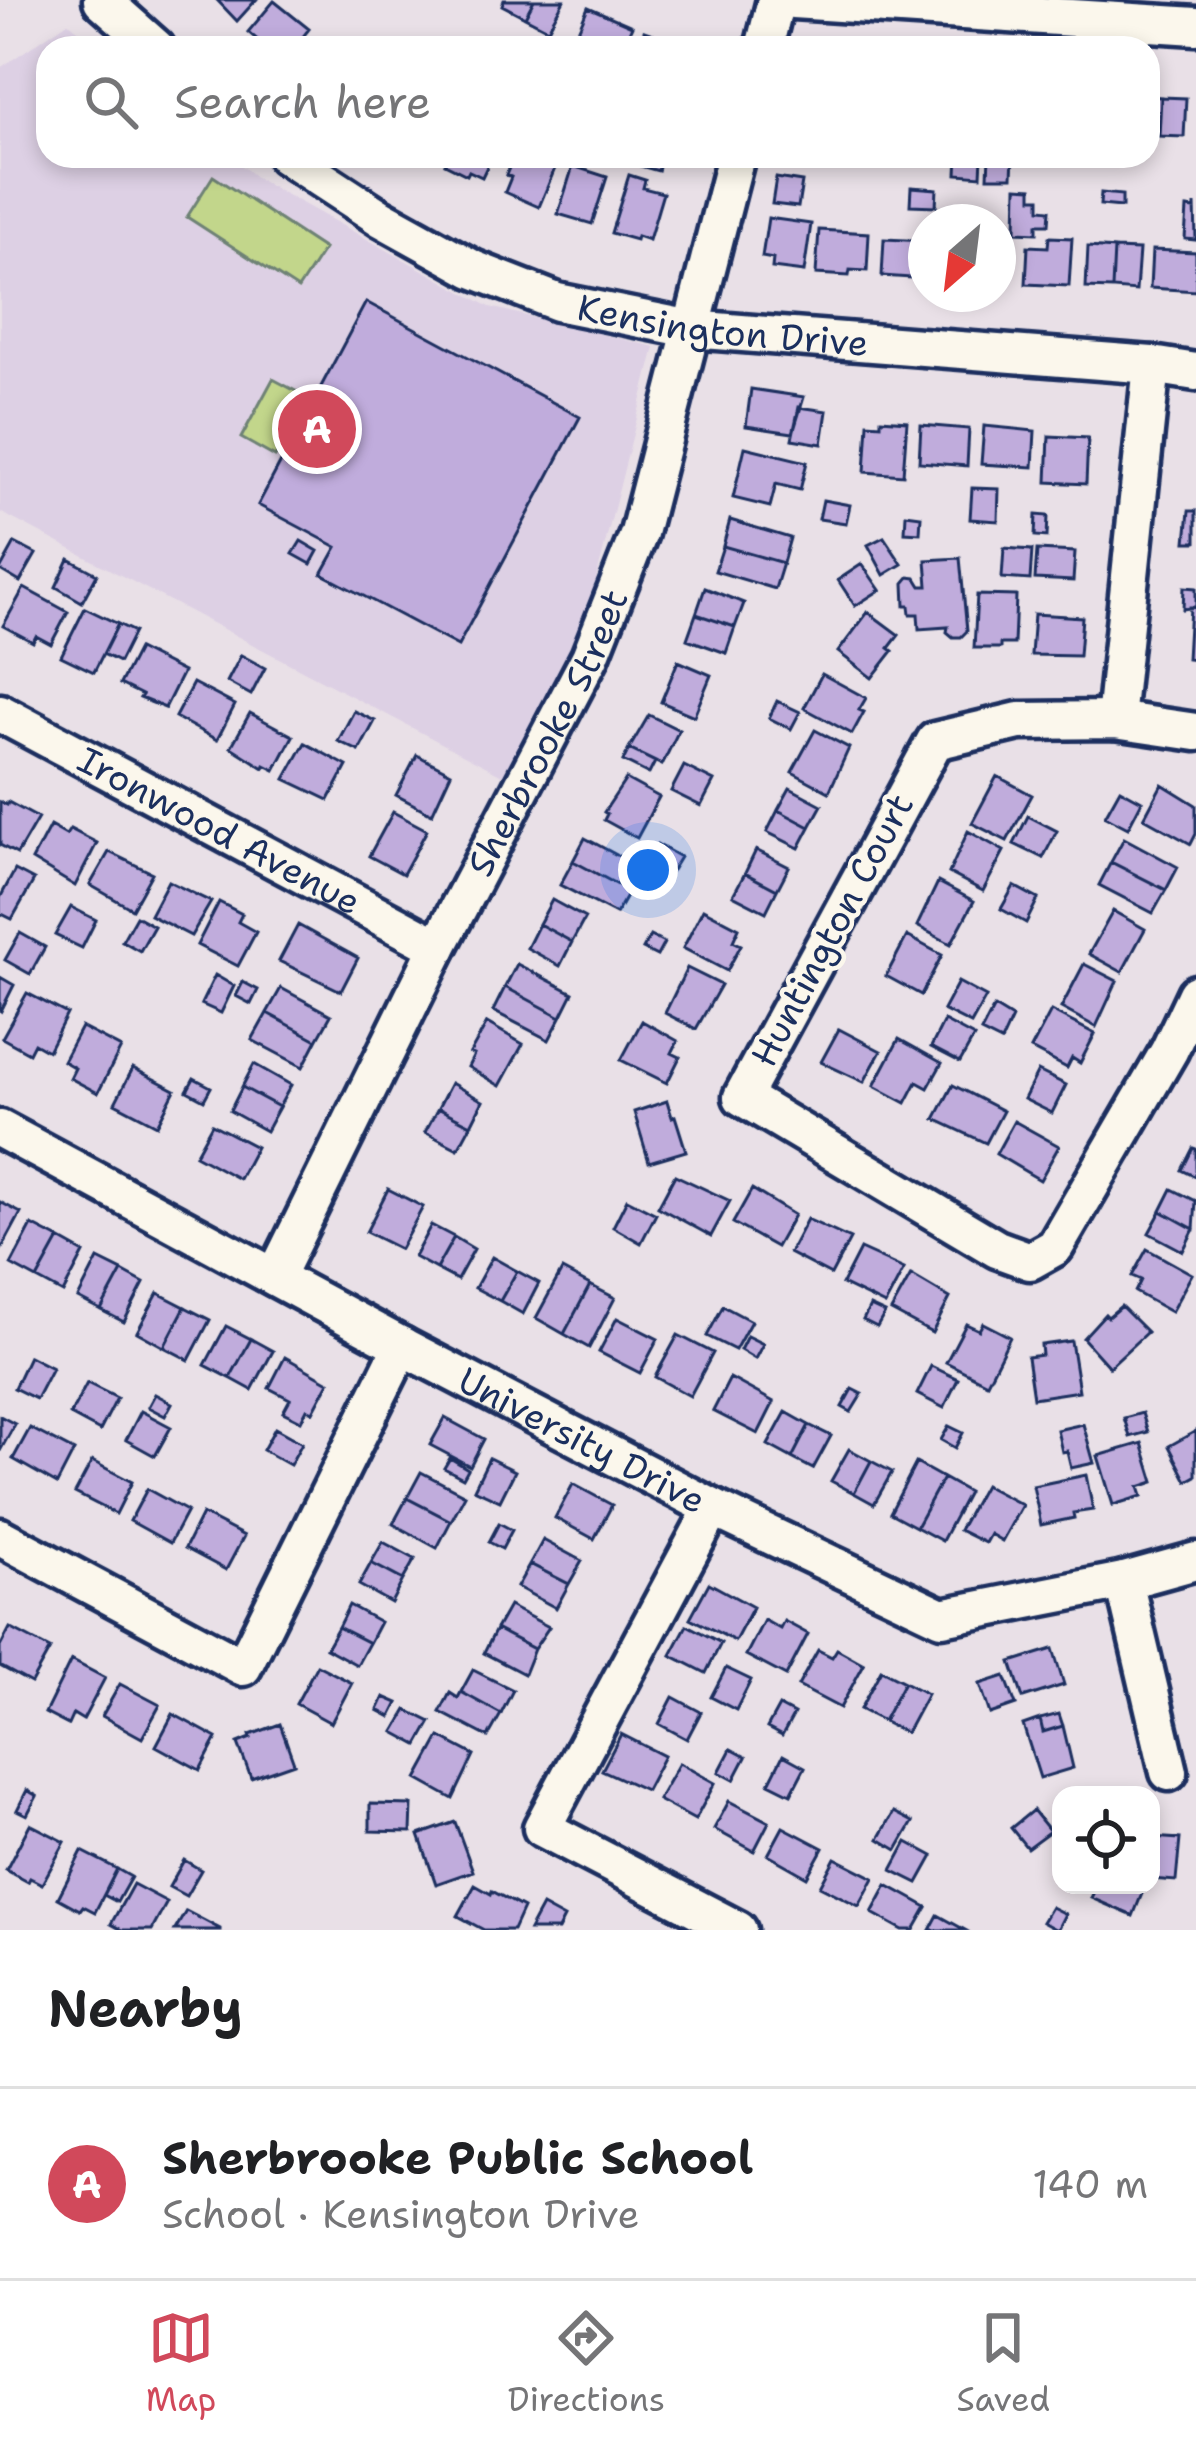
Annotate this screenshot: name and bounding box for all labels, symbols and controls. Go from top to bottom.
search box [36,36,1160,168]
icon: search [78,69,144,135]
text: Search here [174,72,431,132]
north arrow [908,204,1016,312]
street label: Kensington Drive [573,282,870,367]
pin: A [278,384,356,474]
street label: Sherbrooke Street [455,582,639,884]
street label: Ironwood Avenue [70,735,370,926]
street label: Huntington Court [739,785,925,1075]
your location [618,840,678,900]
street label: University Drive [450,1355,714,1525]
map controls [1052,1786,1160,1894]
button: locate [1052,1786,1160,1894]
text: Nearby [48,1974,243,2042]
text: Sherbrooke Public School [162,2128,753,2188]
text: A [72,2158,102,2210]
text: 140 m [1032,2158,1148,2210]
text: School · Kensington Drive [162,2188,640,2240]
tab: Map [146,2305,216,2422]
tab: Directions [508,2305,665,2422]
tab: Saved [957,2305,1050,2422]

